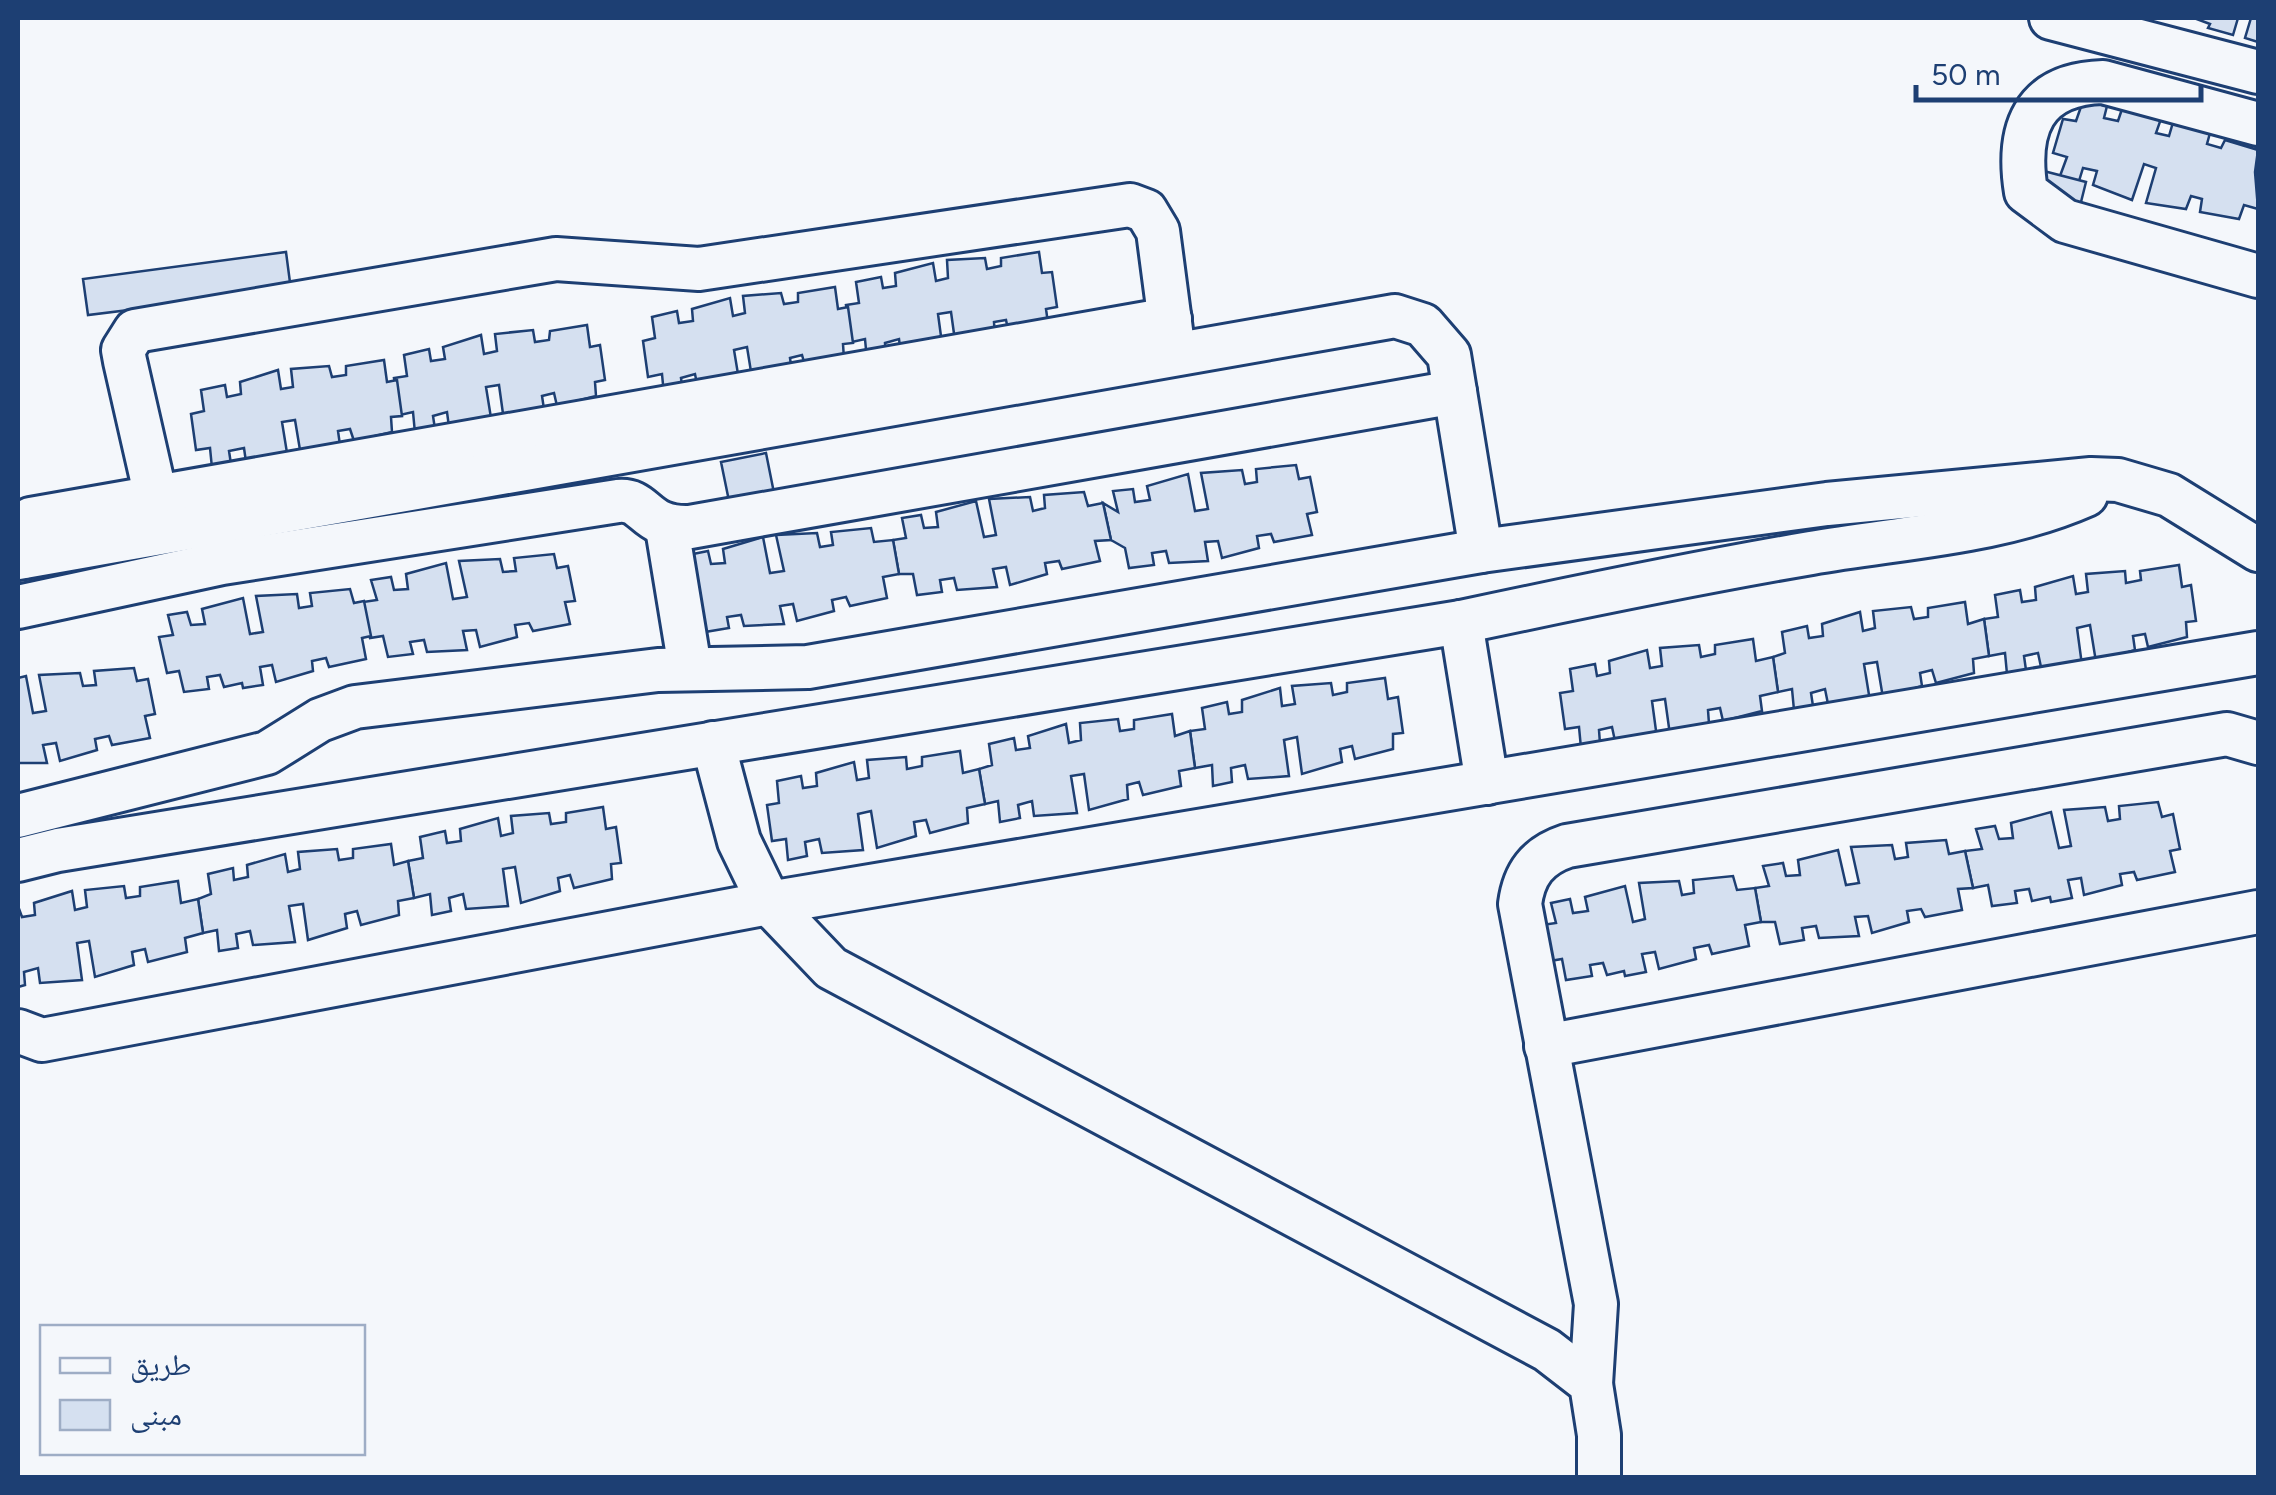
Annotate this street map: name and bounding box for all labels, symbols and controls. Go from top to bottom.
scale bar [1916,40,2201,102]
text: 50 m [1931,56,2000,93]
legend [40,1325,365,1455]
text: طريق [130,1346,191,1383]
text: مبنى [130,1396,182,1433]

